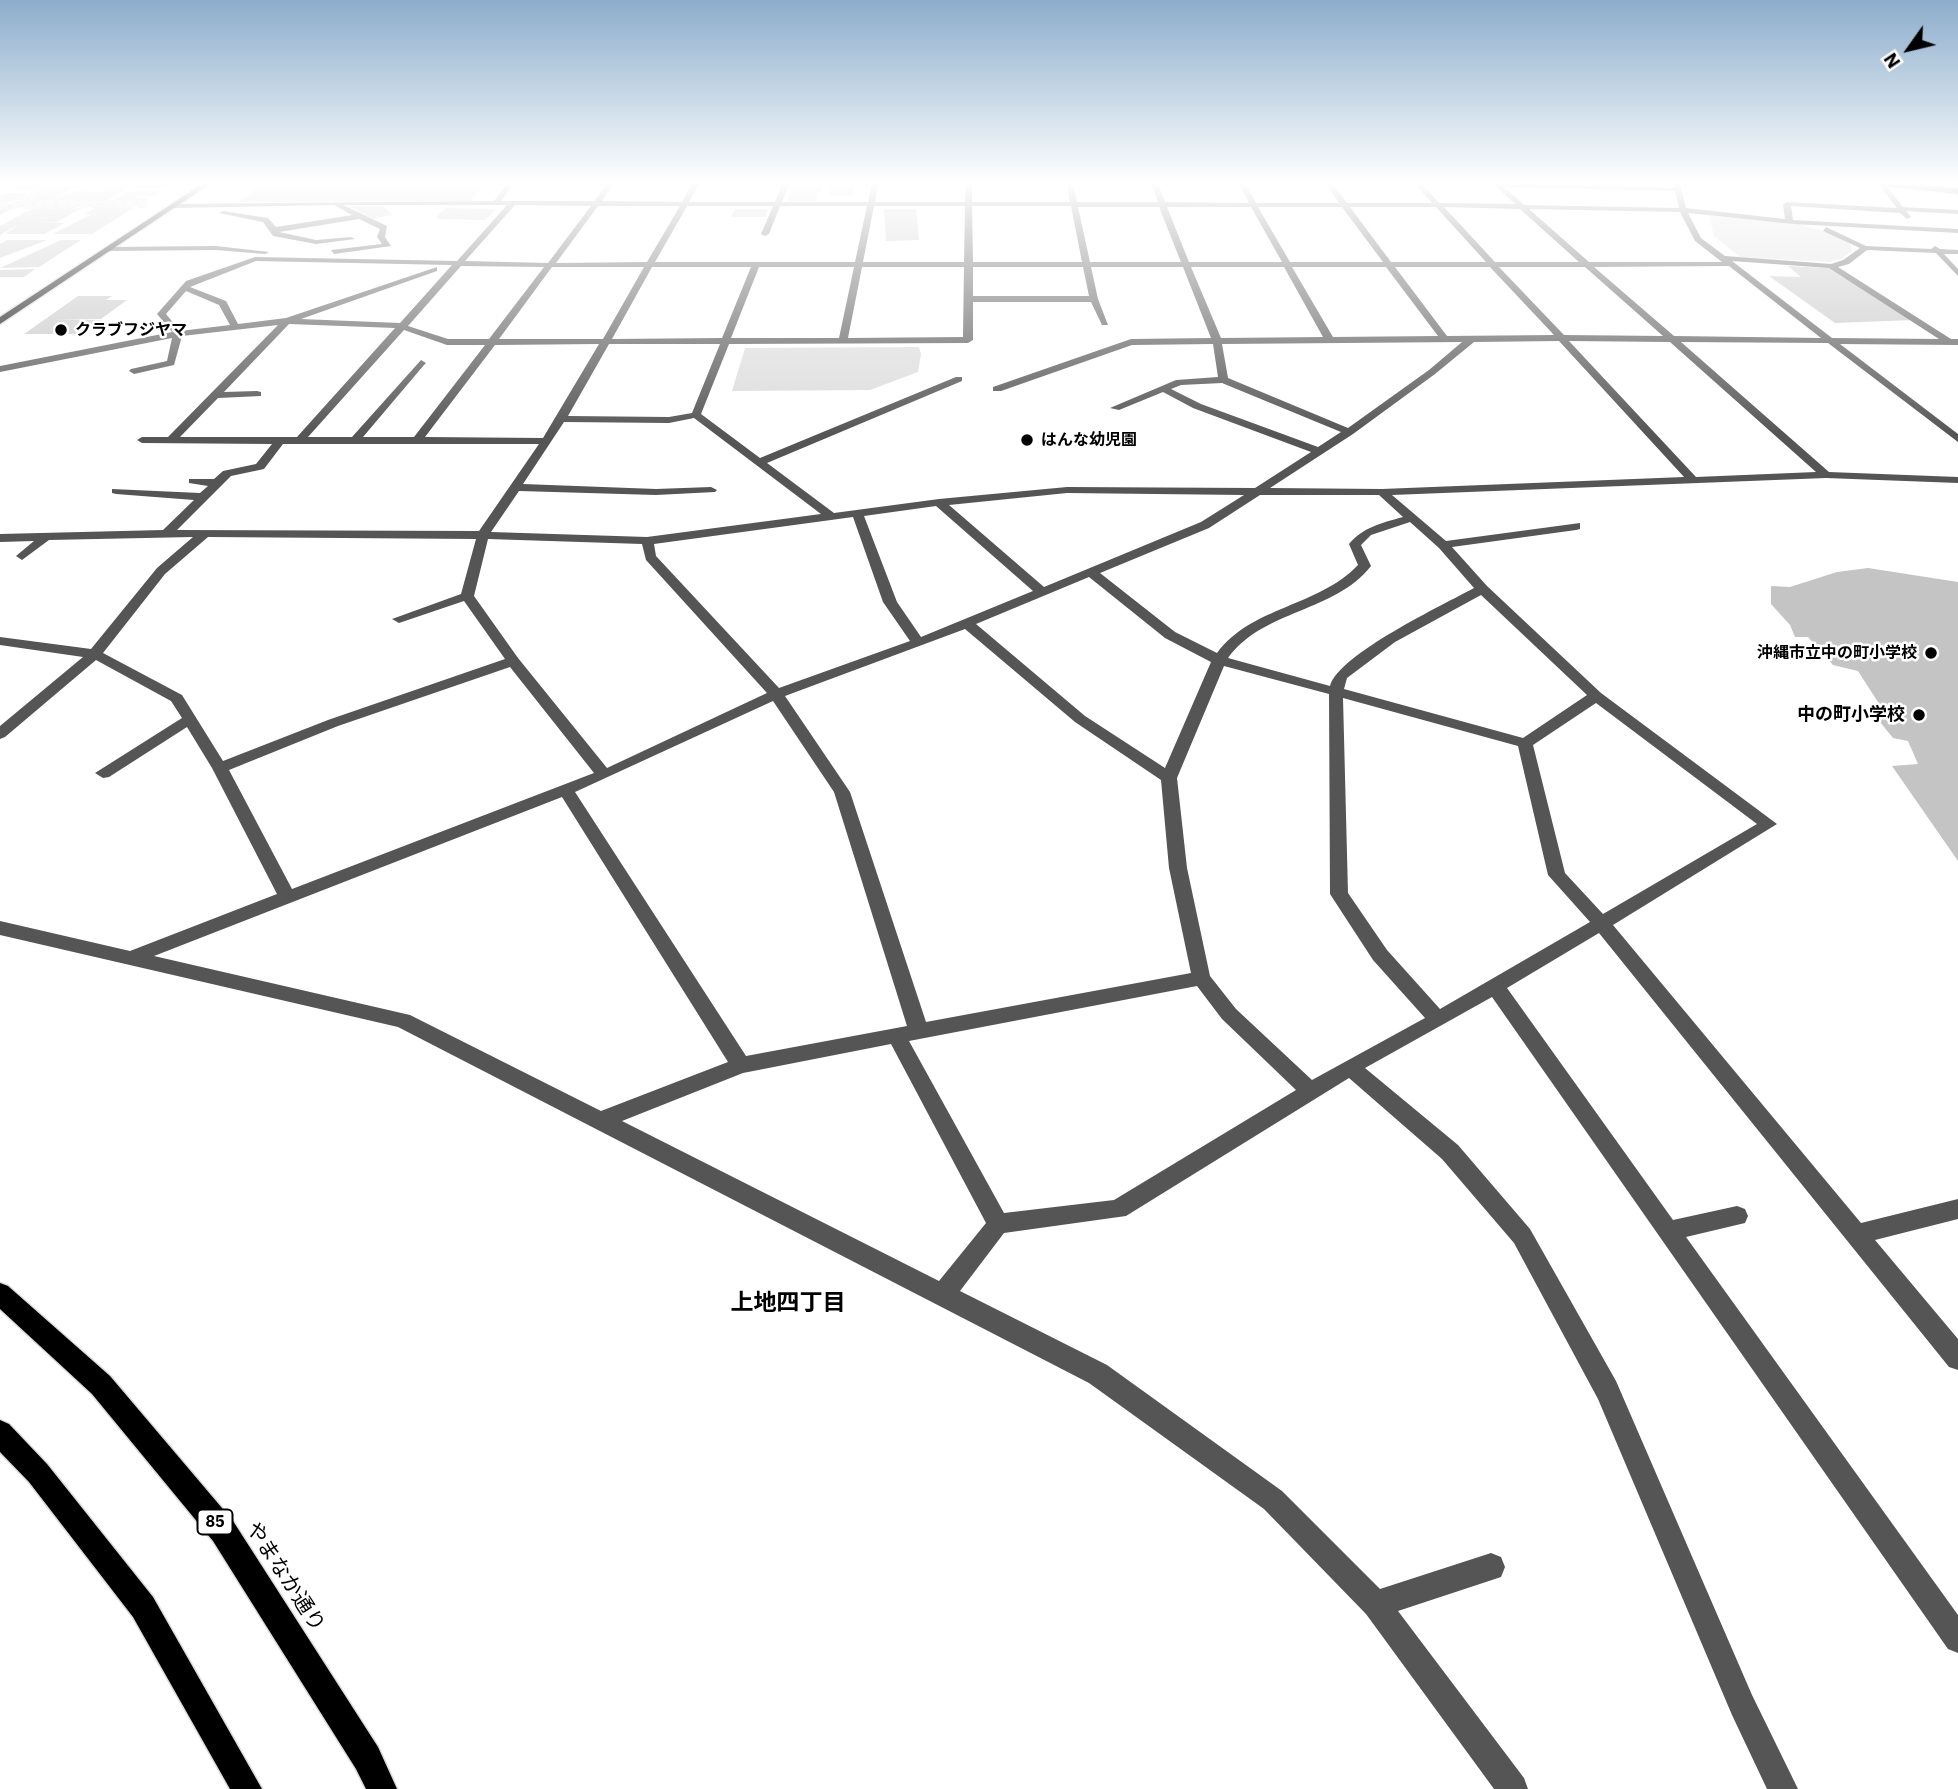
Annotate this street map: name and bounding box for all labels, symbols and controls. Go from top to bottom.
north arrow [1874,14,1944,84]
text: N [1878,48,1905,73]
place label: クラブフジヤマ [75,320,187,340]
marker: クラブフジヤマ [53,322,69,338]
place label: はんな幼児園 [1041,430,1137,450]
marker: はんな幼児園 [1019,432,1035,448]
place label: 沖縄市立中の町小学校 [1757,643,1917,663]
marker: 沖縄市立中の町小学校 [1923,645,1939,661]
place label: 中の町小学校 [1797,704,1905,726]
marker: 中の町小学校 [1911,707,1927,723]
district label: 上地四丁目 [731,1289,845,1317]
road number: 85 [198,1510,232,1534]
street label: やまなか通り [240,1517,330,1637]

